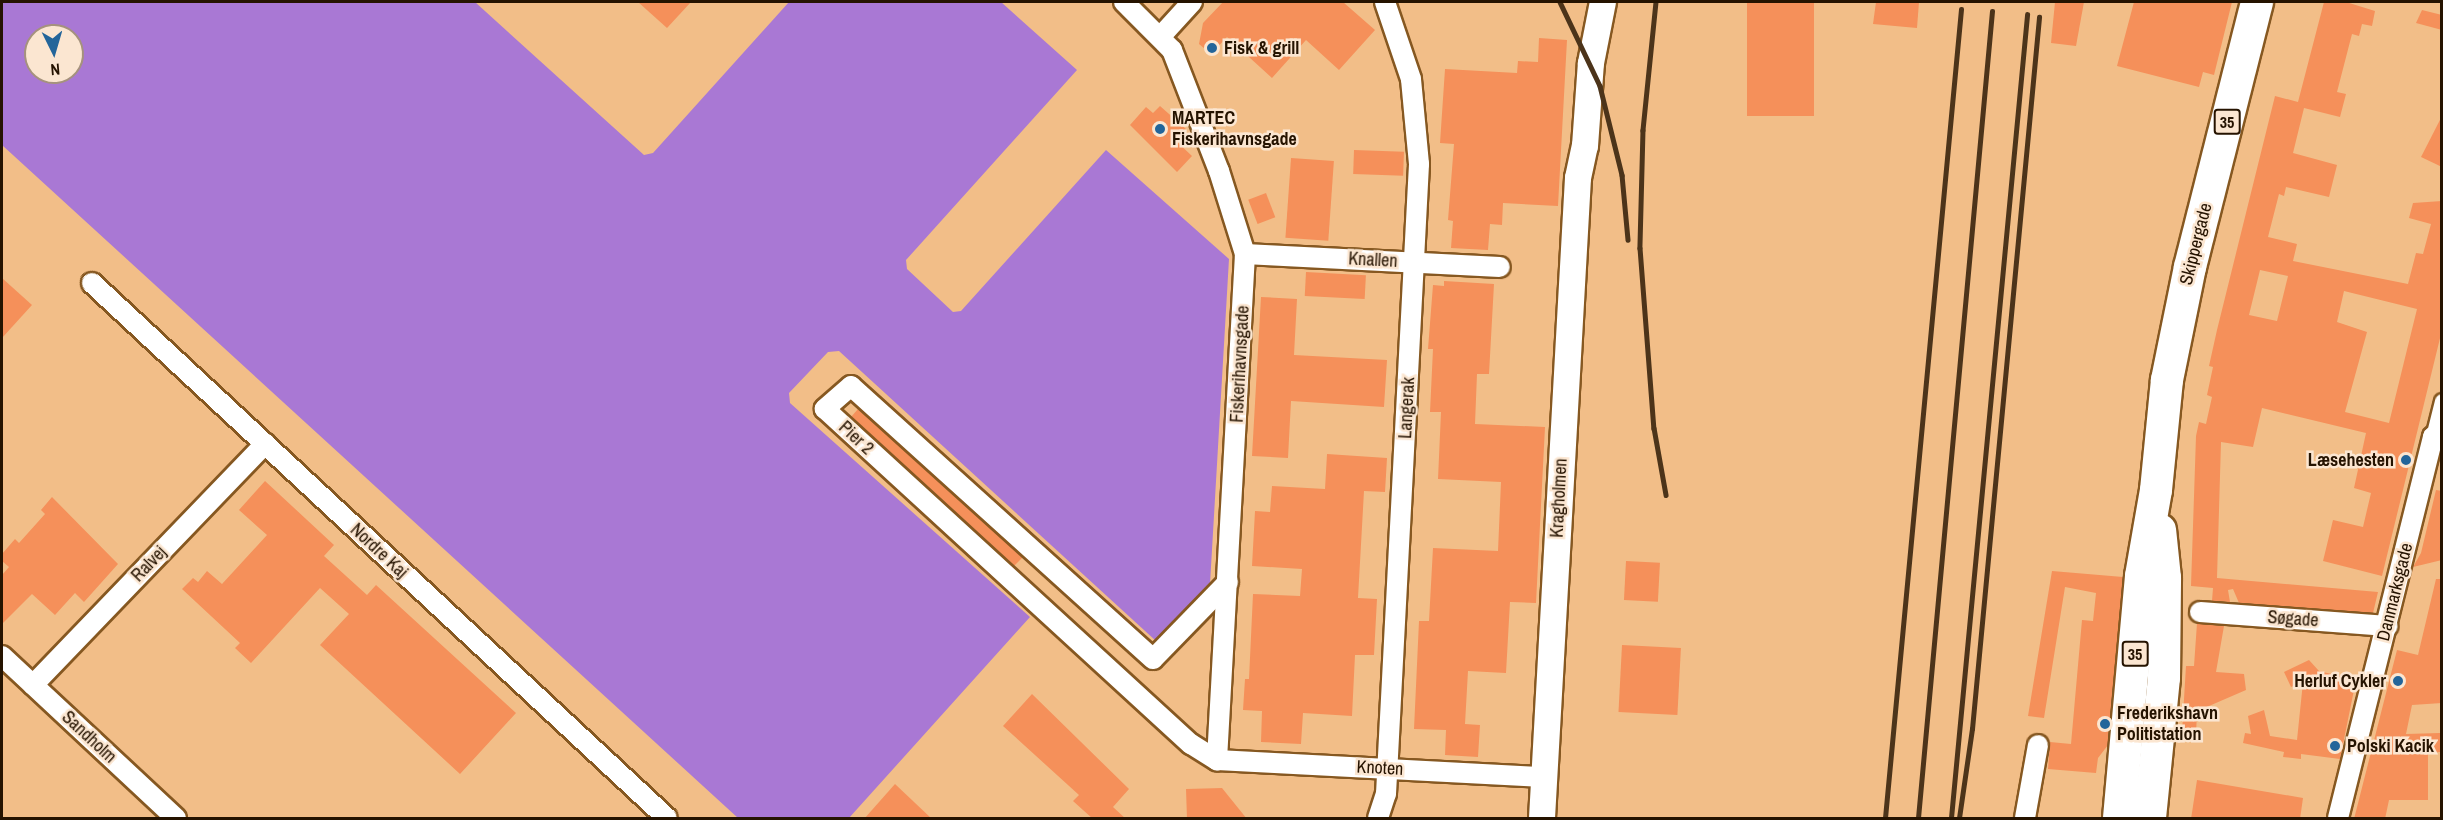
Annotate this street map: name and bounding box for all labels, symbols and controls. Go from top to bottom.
north arrow [24,24,84,84]
place label: Fisk & grill [1224,37,1299,59]
marker: Fisk & grill [1205,41,1219,55]
text: N [50,59,61,81]
place label: MARTEC Fiskerihavnsgade [1172,108,1297,150]
road number: 35 [2214,109,2240,135]
marker: MARTEC Fiskerihavnsgade [1153,122,1167,136]
street label: Skippergade [2175,201,2217,287]
street label: Knallen [1348,248,1398,272]
street label: Fiskerihavnsgade [1226,305,1254,423]
street label: Langerak [1395,377,1419,439]
street label: Pier 2 [834,417,878,459]
place label: Læsehesten [2308,449,2394,471]
marker: Læsehesten [2399,453,2413,467]
street label: Kragholmen [1546,458,1572,538]
street label: Nordre Kaj [346,519,412,583]
street label: Danmarksgade [2372,541,2418,643]
street label: Ralvej [127,542,171,586]
street label: Søgade [2267,606,2319,632]
road number: 35 [2122,641,2148,667]
place label: Herluf Cykler [2294,670,2386,692]
marker: Herluf Cykler [2391,674,2405,688]
place label: Frederikshavn Politistation [2117,703,2218,746]
street label: Sandholm [57,706,121,768]
marker: Frederikshavn Politistation [2098,717,2112,731]
place label: Polski Kacik [2347,735,2434,757]
marker: Polski Kacik [2328,739,2342,753]
street label: Knoten [1356,756,1404,780]

